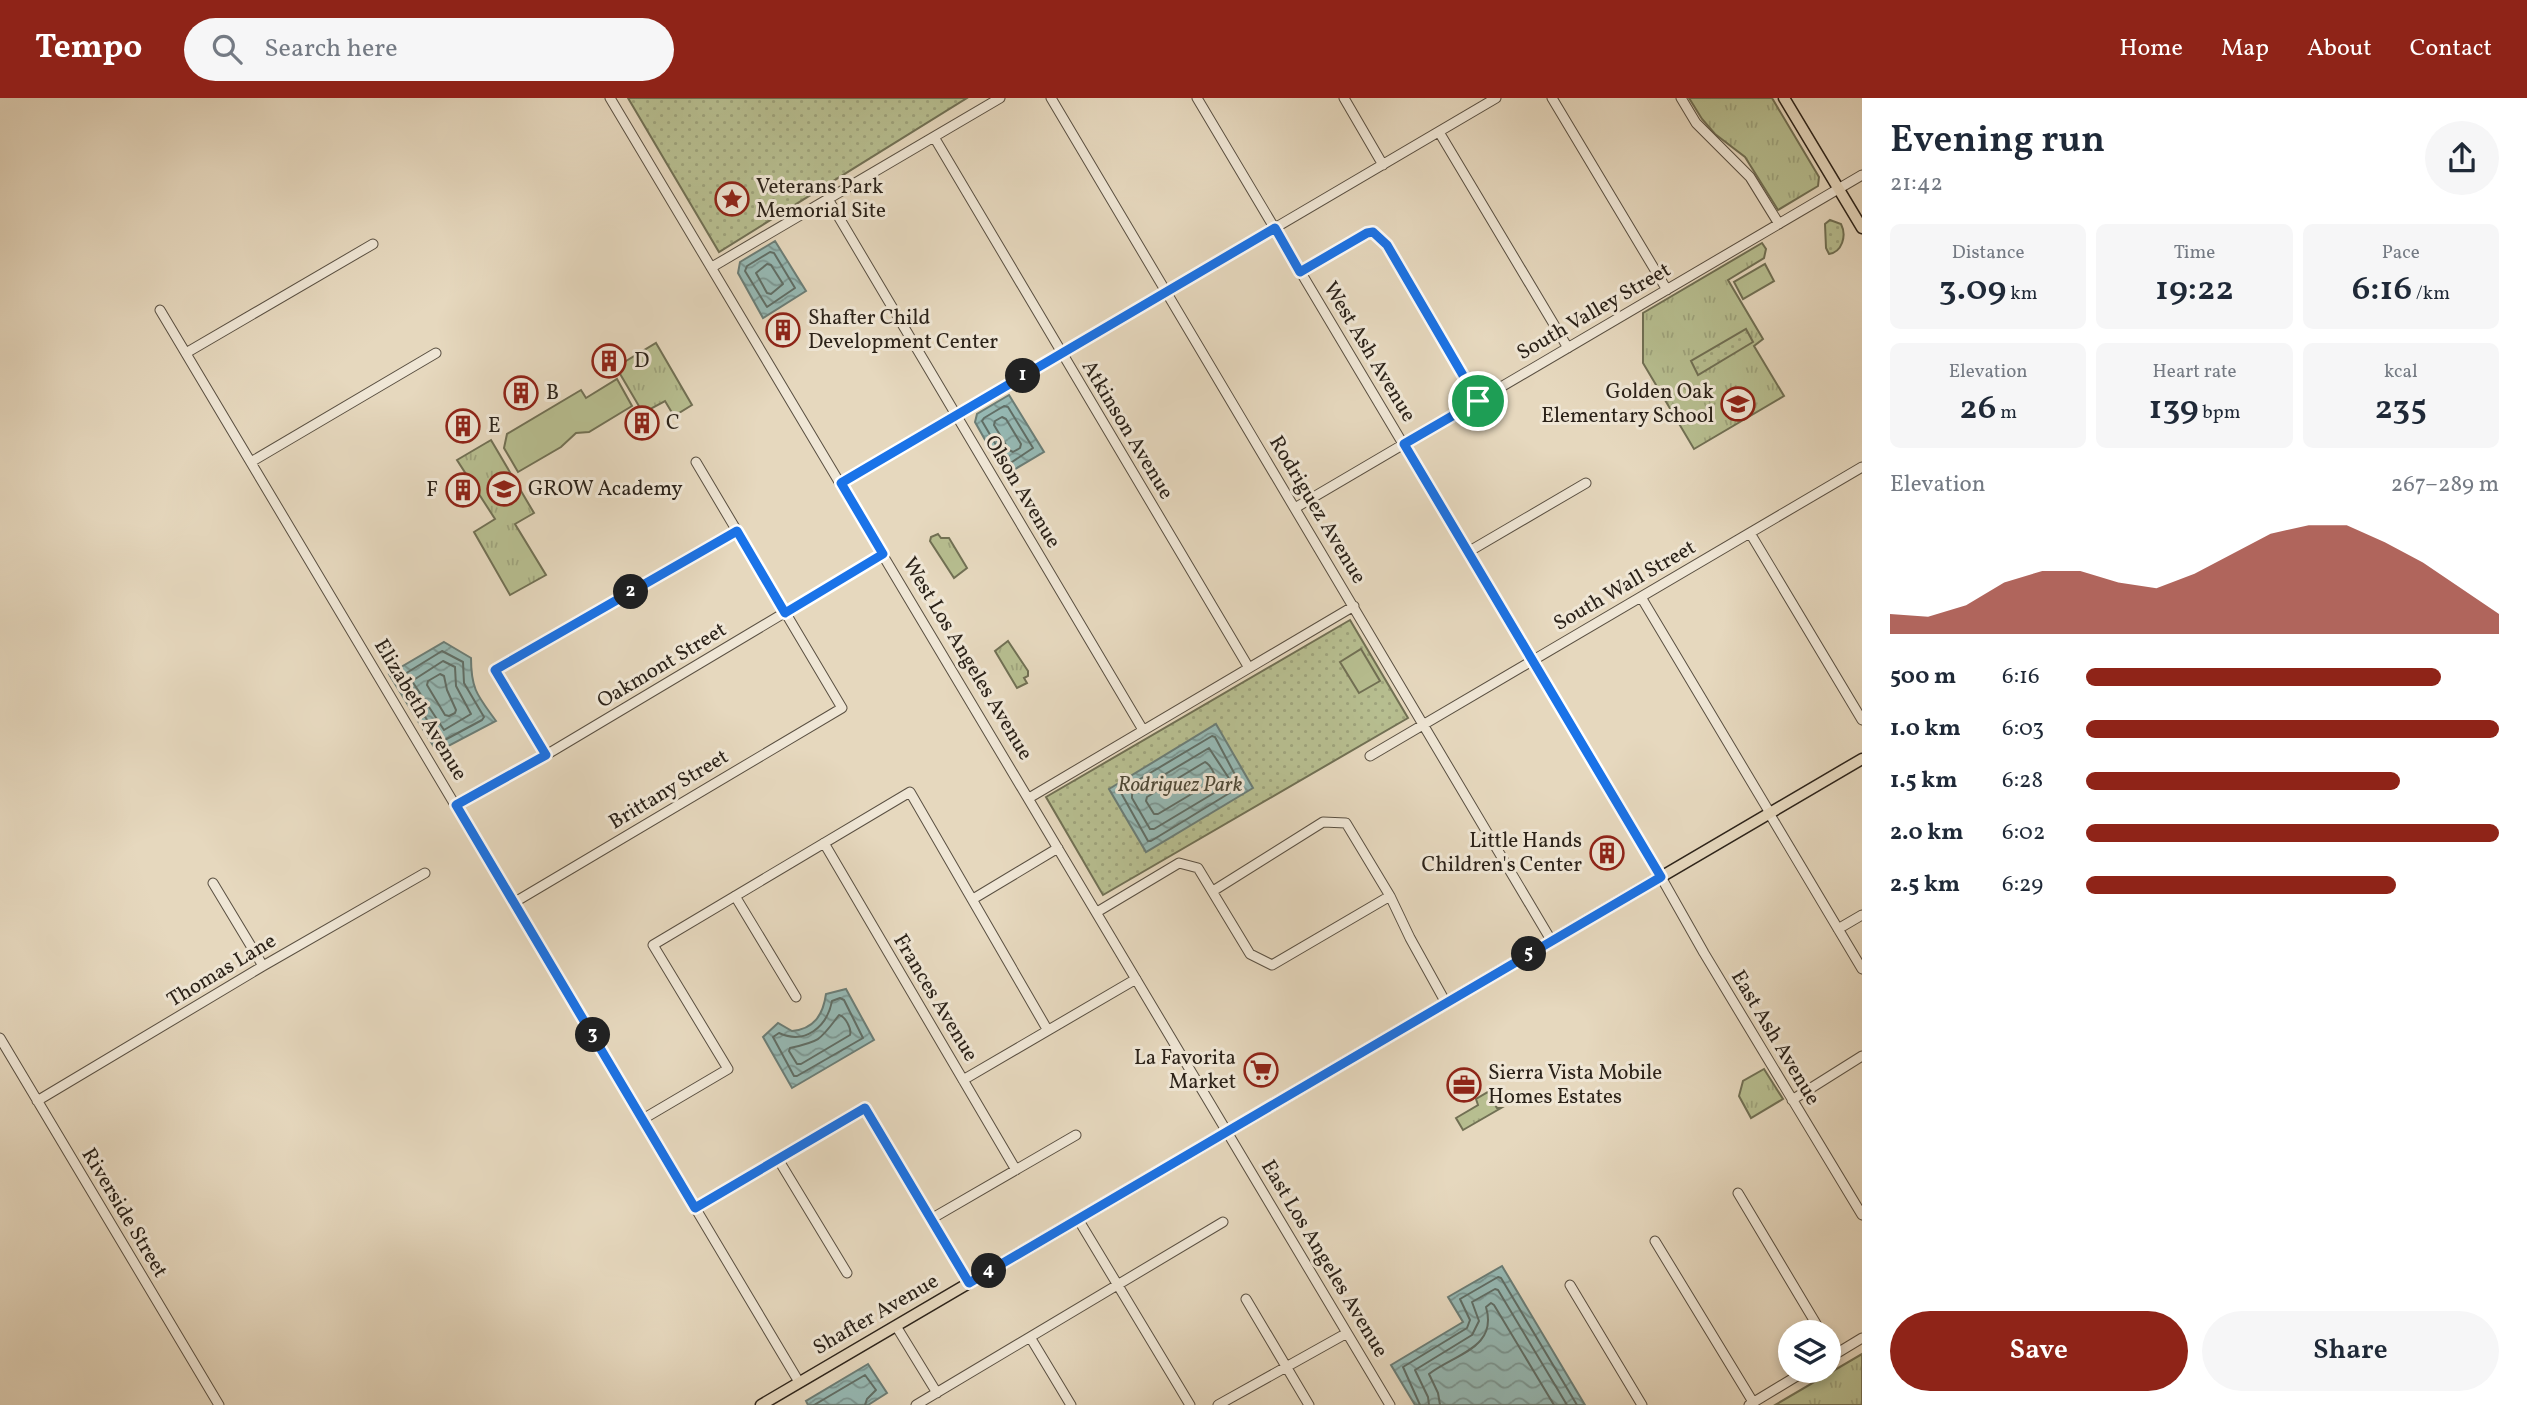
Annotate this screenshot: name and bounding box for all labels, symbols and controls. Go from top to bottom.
search box [184,18,674,81]
text: Tempo [35,26,142,72]
icon: search [208,30,246,68]
text: Search here [264,31,398,67]
text: Home [2119,32,2183,66]
text: Map [2221,32,2269,66]
text: About [2307,32,2372,66]
text: Contact [2410,32,2492,66]
text: Evening run [1890,115,2105,168]
button: share [2425,121,2499,195]
text: 21:42 [1890,168,1943,200]
place label: Veterans Park Memorial Site [756,173,886,226]
place icon: Veterans Park Memorial Site [713,180,751,218]
text: Distance [1952,240,2025,266]
text: Time [2174,240,2215,266]
text: Pace [2382,240,2420,266]
street label: South Valley Street [1512,256,1676,368]
text: 3.09 [1939,266,2007,314]
text: 19:22 [2155,266,2234,314]
text: 6:16 [2352,266,2412,314]
street label: West Ash Avenue [1316,276,1422,428]
text: km [2007,281,2037,307]
text: /km [2412,281,2450,307]
place label: Shafter Child Development Center [808,304,998,357]
building icon: Shafter Child Development Center [764,311,802,349]
building icon: D [590,342,628,380]
place label: D [634,347,649,376]
street label: Atkinson Avenue [1074,355,1180,505]
pin: 1 [1006,358,1040,394]
text: Elevation [1949,359,2028,385]
text: Heart rate [2153,359,2236,385]
text: kcal [2384,359,2418,385]
text: 1 [1019,362,1026,388]
pin [1448,371,1508,431]
building icon: B [502,374,540,412]
place label: Golden Oak Elementary School [1541,378,1715,431]
place label: B [546,379,559,408]
icon: arrive [1459,382,1497,420]
school or university icon: Golden Oak Elementary School [1719,385,1757,423]
text: 26 [1959,385,1996,433]
text: 139 [2149,385,2199,433]
text: 235 [2375,385,2427,433]
text: m [1996,400,2017,426]
text: bpm [2199,400,2240,426]
building icon: C [623,404,661,442]
building icon: E [444,407,482,445]
place label: C [666,409,680,438]
place label: E [488,412,501,441]
street label: Olson Avenue [977,430,1067,554]
street label: Rodriguez Avenue [1261,431,1373,590]
text: Elevation [1890,469,1986,501]
text: 267–289 m [2391,469,2499,501]
school or university icon: GROW Academy [485,470,523,508]
building icon: F [444,471,482,509]
place label: GROW Academy [528,475,683,504]
place label: F [426,476,438,505]
street label: South Wall Street [1549,533,1701,639]
street label: West Los Angeles Avenue [895,552,1039,766]
pin: 2 [614,574,648,610]
text: 2 [626,578,635,604]
street label: Oakmont Street [592,616,732,716]
street label: Elizabeth Avenue [366,634,474,786]
text: 500 m [1890,661,1956,693]
text: 6:16 [2002,661,2040,693]
text: 1.0 km [1890,713,1961,745]
text: 6:03 [2002,713,2044,745]
street label: Brittany Street [604,743,734,837]
text: 1.5 km [1890,765,1957,797]
text: 6:28 [2002,765,2043,797]
park label: Rodriguez Park [1118,771,1243,800]
text: 2.0 km [1890,817,1963,849]
text: 6:02 [2002,817,2045,849]
place label: Little Hands Children's Center [1422,827,1582,880]
building icon: Little Hands Children's Center [1588,834,1626,872]
text: 2.5 km [1890,869,1960,901]
text: 6:29 [2002,869,2043,901]
street label: Thomas Lane [162,927,282,1015]
street label: Frances Avenue [885,929,985,1067]
pin: 5 [1512,936,1546,972]
text: 5 [1524,940,1533,966]
street label: East Ash Avenue [1723,965,1827,1111]
pin: 3 [576,1018,610,1052]
text: 3 [588,1021,597,1047]
place label: La Favorita Market [1134,1044,1236,1097]
supermarket icon: La Favorita Market [1242,1051,1280,1089]
place label: Sierra Vista Mobile Homes Estates [1488,1059,1662,1112]
office icon: Sierra Vista Mobile Homes Estates [1445,1066,1483,1104]
street label: Riverside Street [74,1143,174,1283]
street label: East Los Angeles Avenue [1253,1155,1395,1363]
pin: 4 [972,1254,1006,1288]
text: 4 [983,1257,994,1283]
street label: Shafter Avenue [808,1267,944,1363]
button: Save [1890,1311,2188,1391]
button: Share [2202,1311,2499,1391]
map controls [1778,1320,1841,1383]
button: layers [1778,1320,1841,1383]

